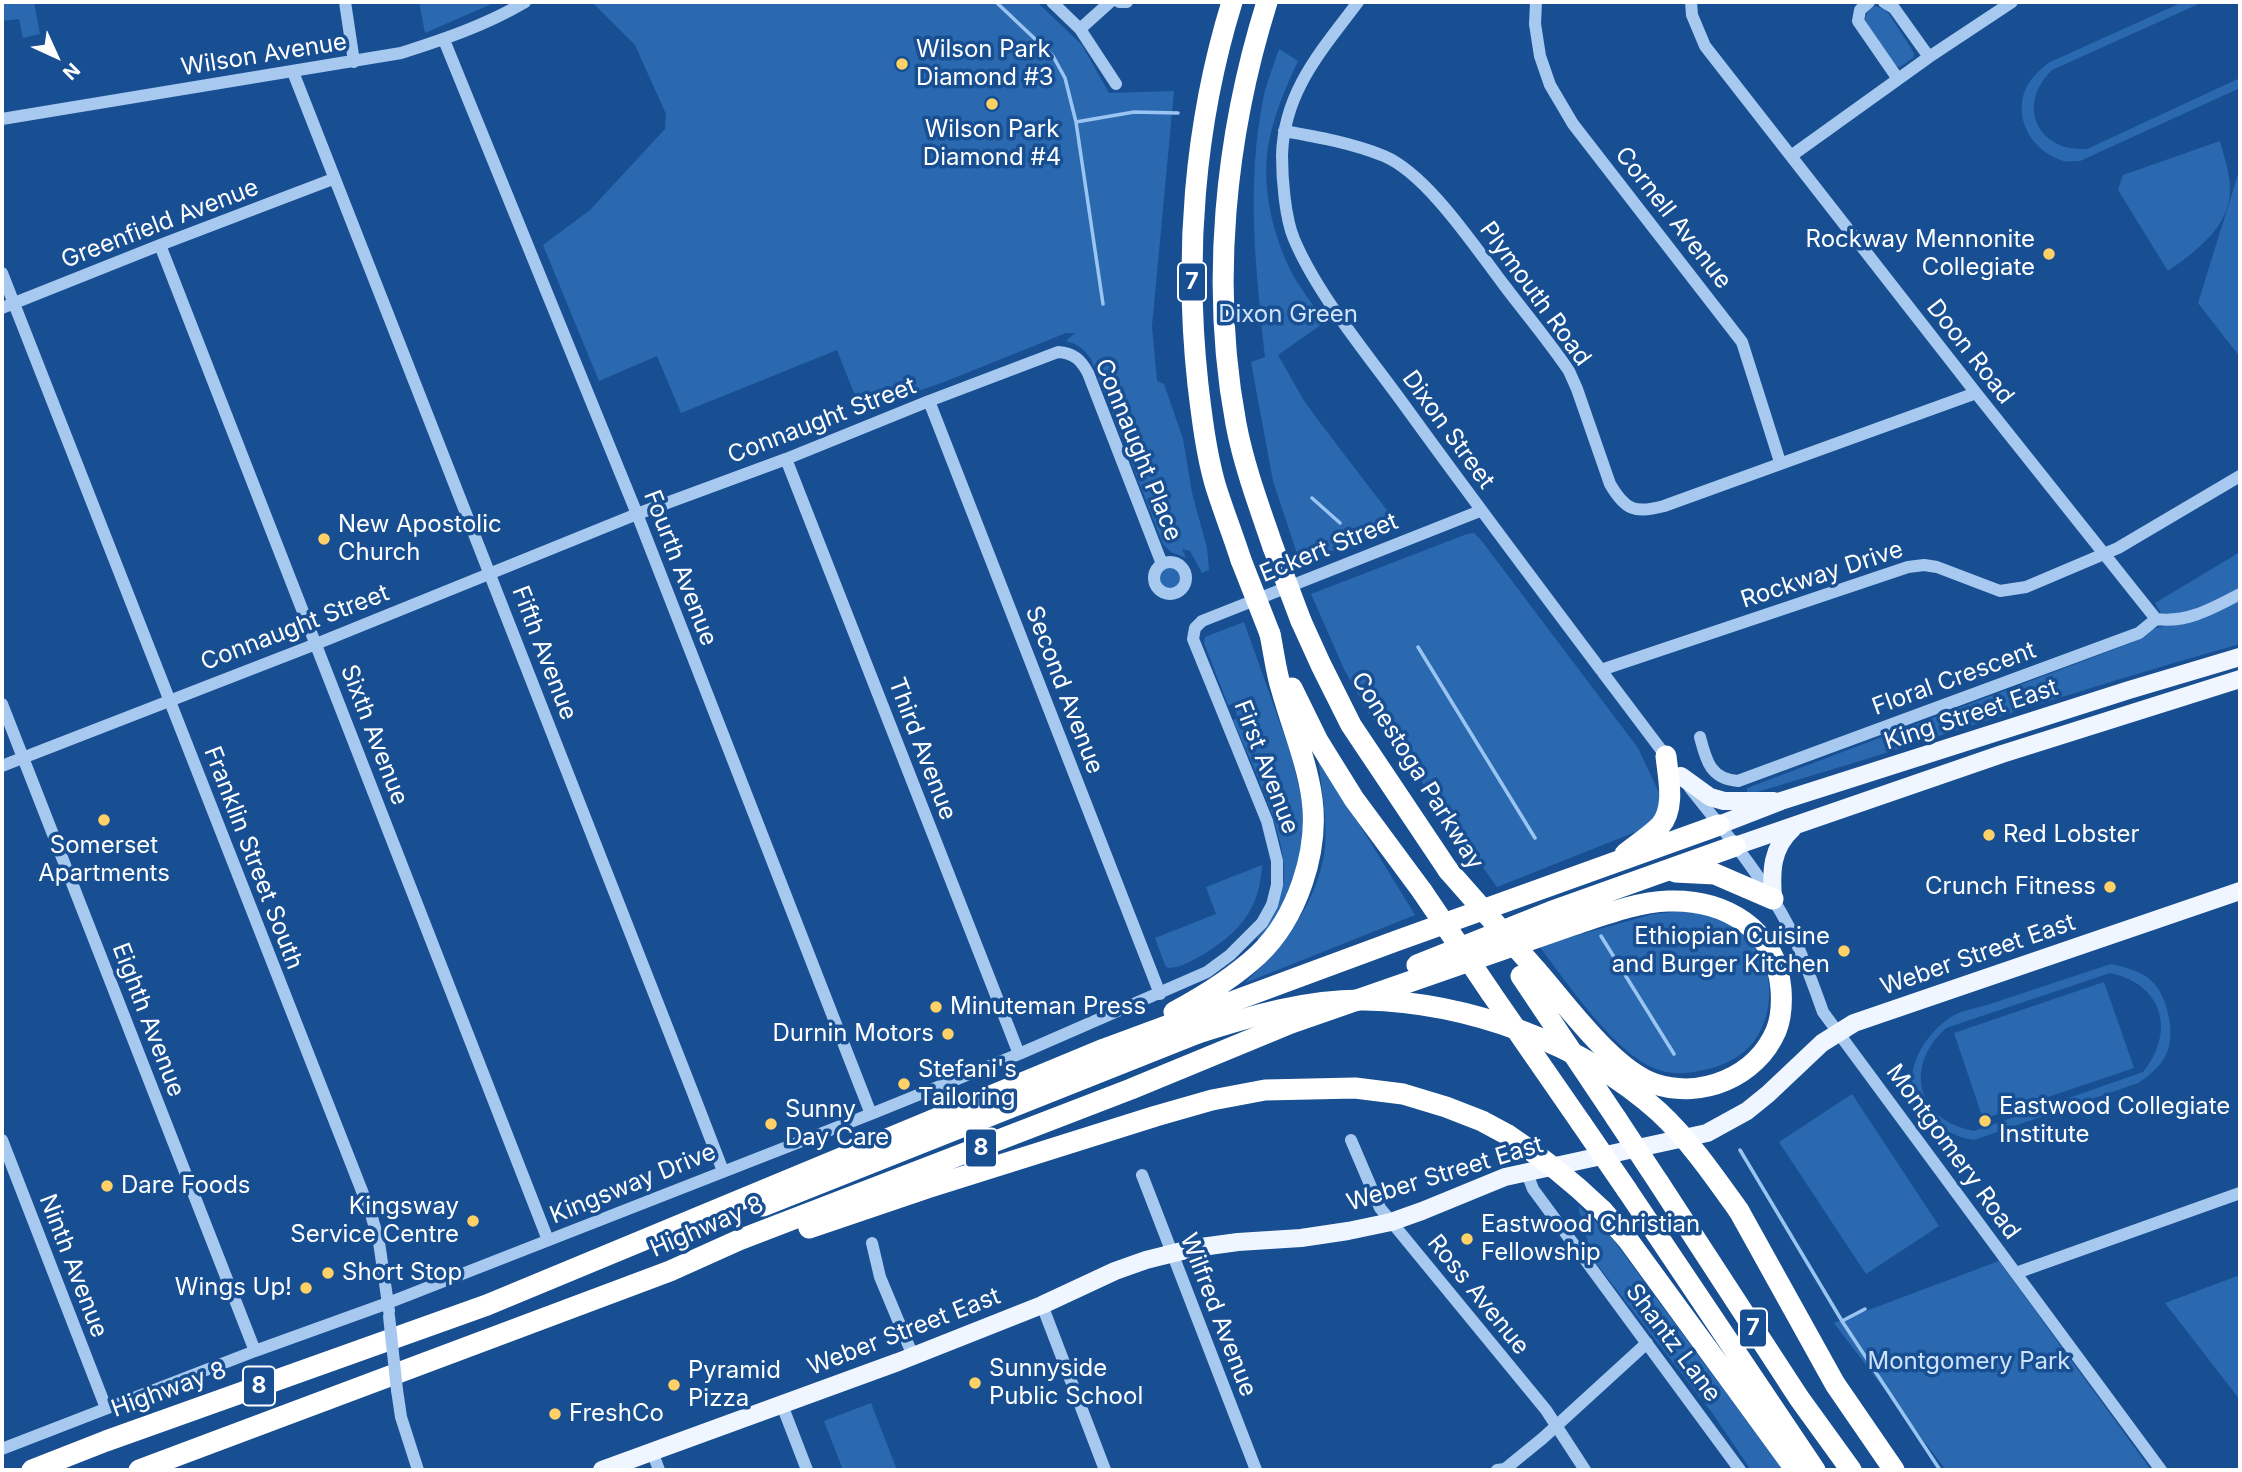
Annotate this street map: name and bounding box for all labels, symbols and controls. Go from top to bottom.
north arrow [21,21,91,91]
street label: Wilson Avenue [179,28,349,82]
place label: Wilson Park Diamond #3 [916,36,1054,92]
marker: Wilson Park Diamond #3 [894,56,910,72]
text: N [58,58,84,84]
marker: Wilson Park Diamond #4 [984,96,1000,112]
place label: Wilson Park Diamond #4 [923,116,1061,172]
street label: Cornell Avenue [1609,141,1737,295]
street label: Greenfield Avenue [57,173,263,275]
street label: Plymouth Road [1473,216,1597,372]
place label: Rockway Mennonite Collegiate [1806,226,2035,282]
marker: Rockway Mennonite Collegiate [2041,246,2057,262]
road number: 7 [1178,262,1206,302]
street label: Doon Road [1920,294,2020,410]
park label: Dixon Green [1218,301,1358,329]
street label: Connaught Place [1088,355,1188,545]
street label: Dixon Street [1396,365,1500,495]
street label: Connaught Street [724,372,920,470]
street label: Fourth Avenue [637,486,723,650]
street label: Eckert Street [1256,507,1402,589]
place label: New Apostolic Church [338,511,502,567]
marker: New Apostolic Church [316,531,332,547]
street label: Rockway Drive [1737,535,1907,615]
street label: Connaught Street [197,579,393,677]
street label: Fifth Avenue [505,582,583,724]
street label: Second Avenue [1019,602,1109,778]
street label: Floral Crescent [1868,636,2040,722]
street label: Sixth Avenue [334,661,414,809]
street label: Conestoga Parkway [1345,667,1489,875]
street label: King Street East [1881,673,2061,757]
street label: Third Avenue [882,674,962,824]
street label: First Avenue [1227,696,1305,838]
street label: Franklin Street South [197,743,309,973]
marker: Somerset Apartments [96,812,112,828]
place label: Red Lobster [2003,821,2140,849]
marker: Red Lobster [1981,827,1997,843]
place label: Somerset Apartments [38,832,170,888]
place label: Crunch Fitness [1925,873,2096,901]
marker: Crunch Fitness [2102,879,2118,895]
street label: Weber Street East [1877,908,2079,1002]
place label: Ethiopian Cuisine and Burger Kitchen [1612,923,1830,979]
street label: Eighth Avenue [105,939,191,1101]
marker: Ethiopian Cuisine and Burger Kitchen [1836,943,1852,959]
place label: Minuteman Press [950,993,1146,1021]
marker: Minuteman Press [928,999,944,1015]
place label: Durnin Motors [772,1020,934,1048]
marker: Durnin Motors [940,1026,956,1042]
place label: Stefani's Tailoring [918,1056,1017,1112]
street label: Montgomery Road [1880,1059,2026,1245]
marker: Stefani's Tailoring [896,1076,912,1092]
place label: Eastwood Collegiate Institute [1999,1093,2230,1149]
place label: Sunny Day Care [785,1096,889,1152]
marker: Eastwood Collegiate Institute [1977,1113,1993,1129]
marker: Sunny Day Care [763,1116,779,1132]
road number: 8 [965,1128,997,1168]
street label: Weber Street East [1343,1130,1547,1218]
street label: Kingsway Drive [546,1138,720,1230]
place label: Dare Foods [121,1172,251,1200]
marker: Dare Foods [99,1178,115,1194]
street label: Ninth Avenue [32,1190,114,1342]
street label: Highway 8 [646,1190,768,1264]
place label: Kingsway Service Centre [290,1193,459,1249]
place label: Eastwood Christian Fellowship [1481,1211,1700,1267]
marker: Kingsway Service Centre [465,1213,481,1229]
street label: Wilfred Avenue [1174,1229,1262,1401]
street label: Ross Avenue [1421,1229,1535,1361]
marker: Eastwood Christian Fellowship [1459,1231,1475,1247]
place label: Short Stop [342,1259,462,1287]
marker: Short Stop [320,1265,336,1281]
place label: Wings Up! [175,1274,292,1302]
street label: Shantz Lane [1619,1278,1727,1408]
marker: Wings Up! [298,1280,314,1296]
street label: Weber Street East [804,1282,1004,1382]
road number: 7 [1739,1308,1767,1348]
park label: Montgomery Park [1867,1348,2071,1376]
place label: Sunnyside Public School [989,1355,1143,1411]
street label: Highway 8 [108,1356,230,1424]
place label: Pyramid Pizza [688,1357,781,1413]
road number: 8 [243,1366,275,1406]
marker: Sunnyside Public School [967,1375,983,1391]
marker: Pyramid Pizza [666,1377,682,1393]
place label: FreshCo [569,1400,664,1428]
marker: FreshCo [547,1406,563,1422]

